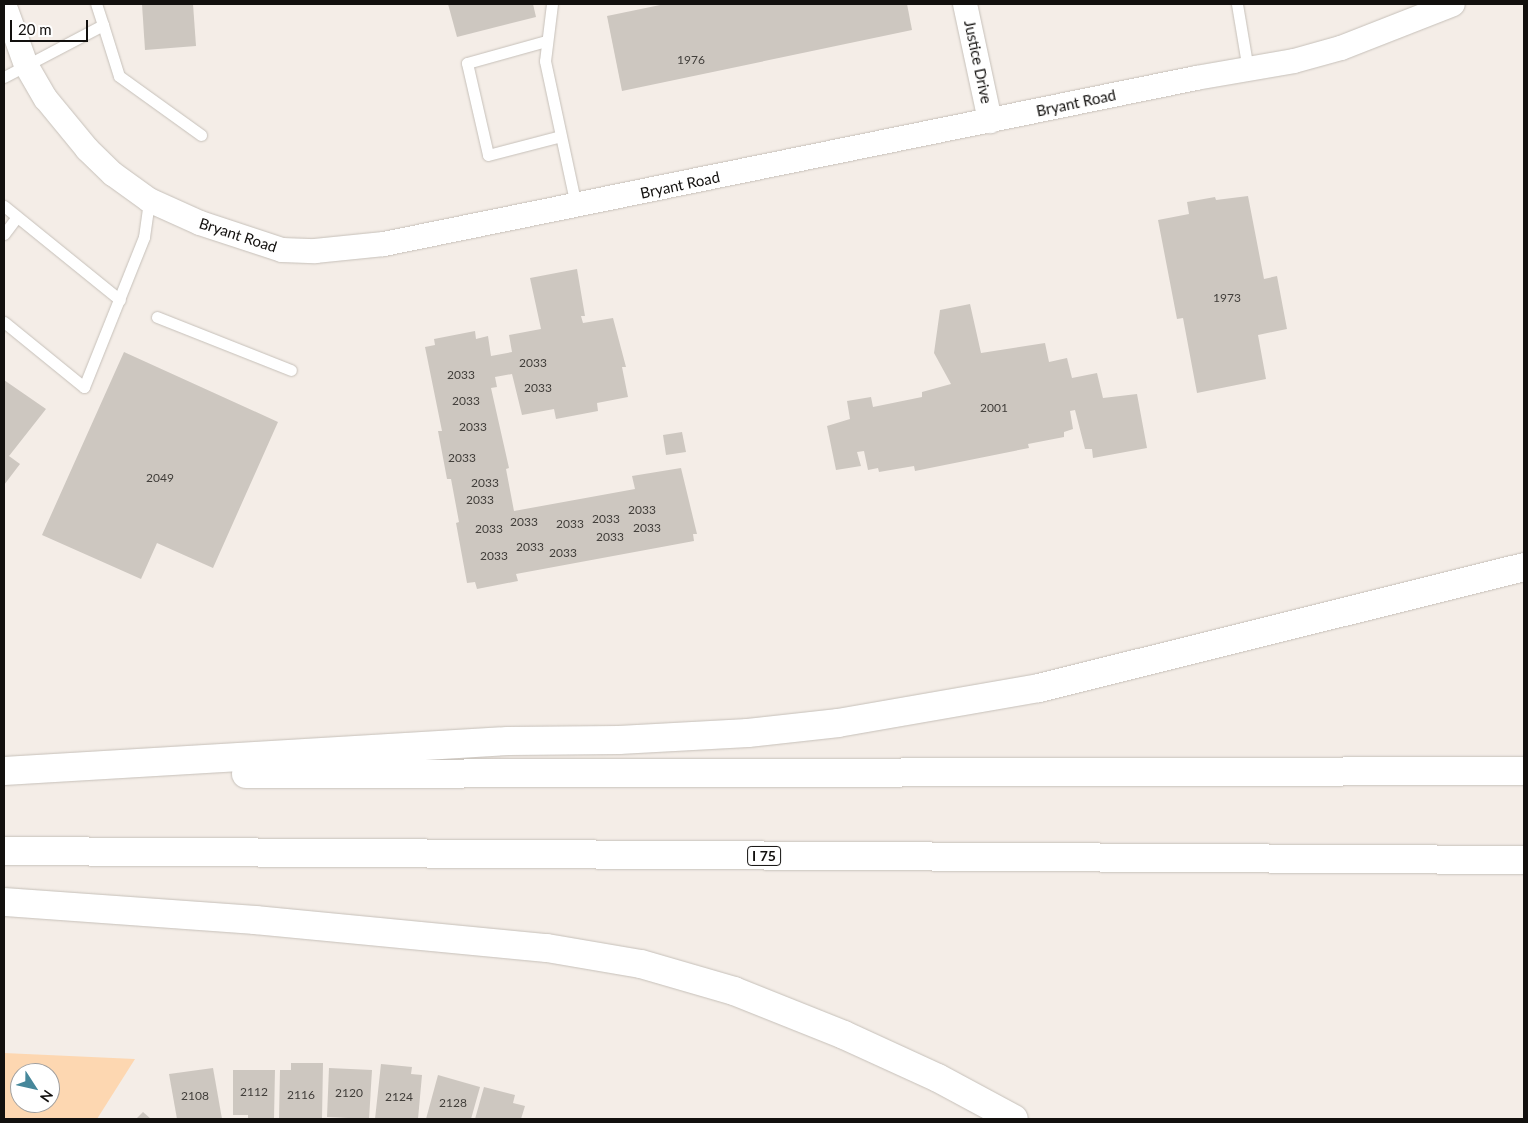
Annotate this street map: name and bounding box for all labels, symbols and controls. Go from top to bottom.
scale bar [12,10,90,42]
street label: Justice Drive [960,19,996,105]
text: 20 m [18,20,52,38]
house number: 1976 [677,53,705,67]
street label: Bryant Road [1035,86,1117,120]
street label: Bryant Road [639,168,721,202]
street label: Bryant Road [197,214,279,256]
house number: 1973 [1213,291,1241,305]
house number: 2033 [519,356,547,370]
house number: 2033 [447,368,475,382]
house number: 2033 [524,381,552,395]
house number: 2033 [452,394,480,408]
house number: 2001 [980,401,1008,415]
house number: 2033 [459,420,487,434]
house number: 2033 [448,451,476,465]
house number: 2049 [146,471,174,485]
house number: 2033 [471,476,499,490]
house number: 2033 [466,493,494,507]
house number: 2033 [628,503,656,517]
house number: 2033 [592,512,620,526]
house number: 2033 [510,515,538,529]
house number: 2033 [556,517,584,531]
house number: 2033 [633,521,661,535]
house number: 2033 [475,522,503,536]
house number: 2033 [596,530,624,544]
house number: 2033 [516,540,544,554]
house number: 2033 [549,546,577,560]
house number: 2033 [480,549,508,563]
road number: I 75 [746,844,782,868]
north arrow [10,1063,60,1113]
house number: 2112 [240,1085,268,1099]
house number: 2120 [335,1086,363,1100]
text: N [37,1087,57,1106]
house number: 2116 [287,1088,315,1102]
house number: 2108 [181,1089,209,1103]
house number: 2124 [385,1090,413,1104]
house number: 2128 [439,1096,467,1110]

